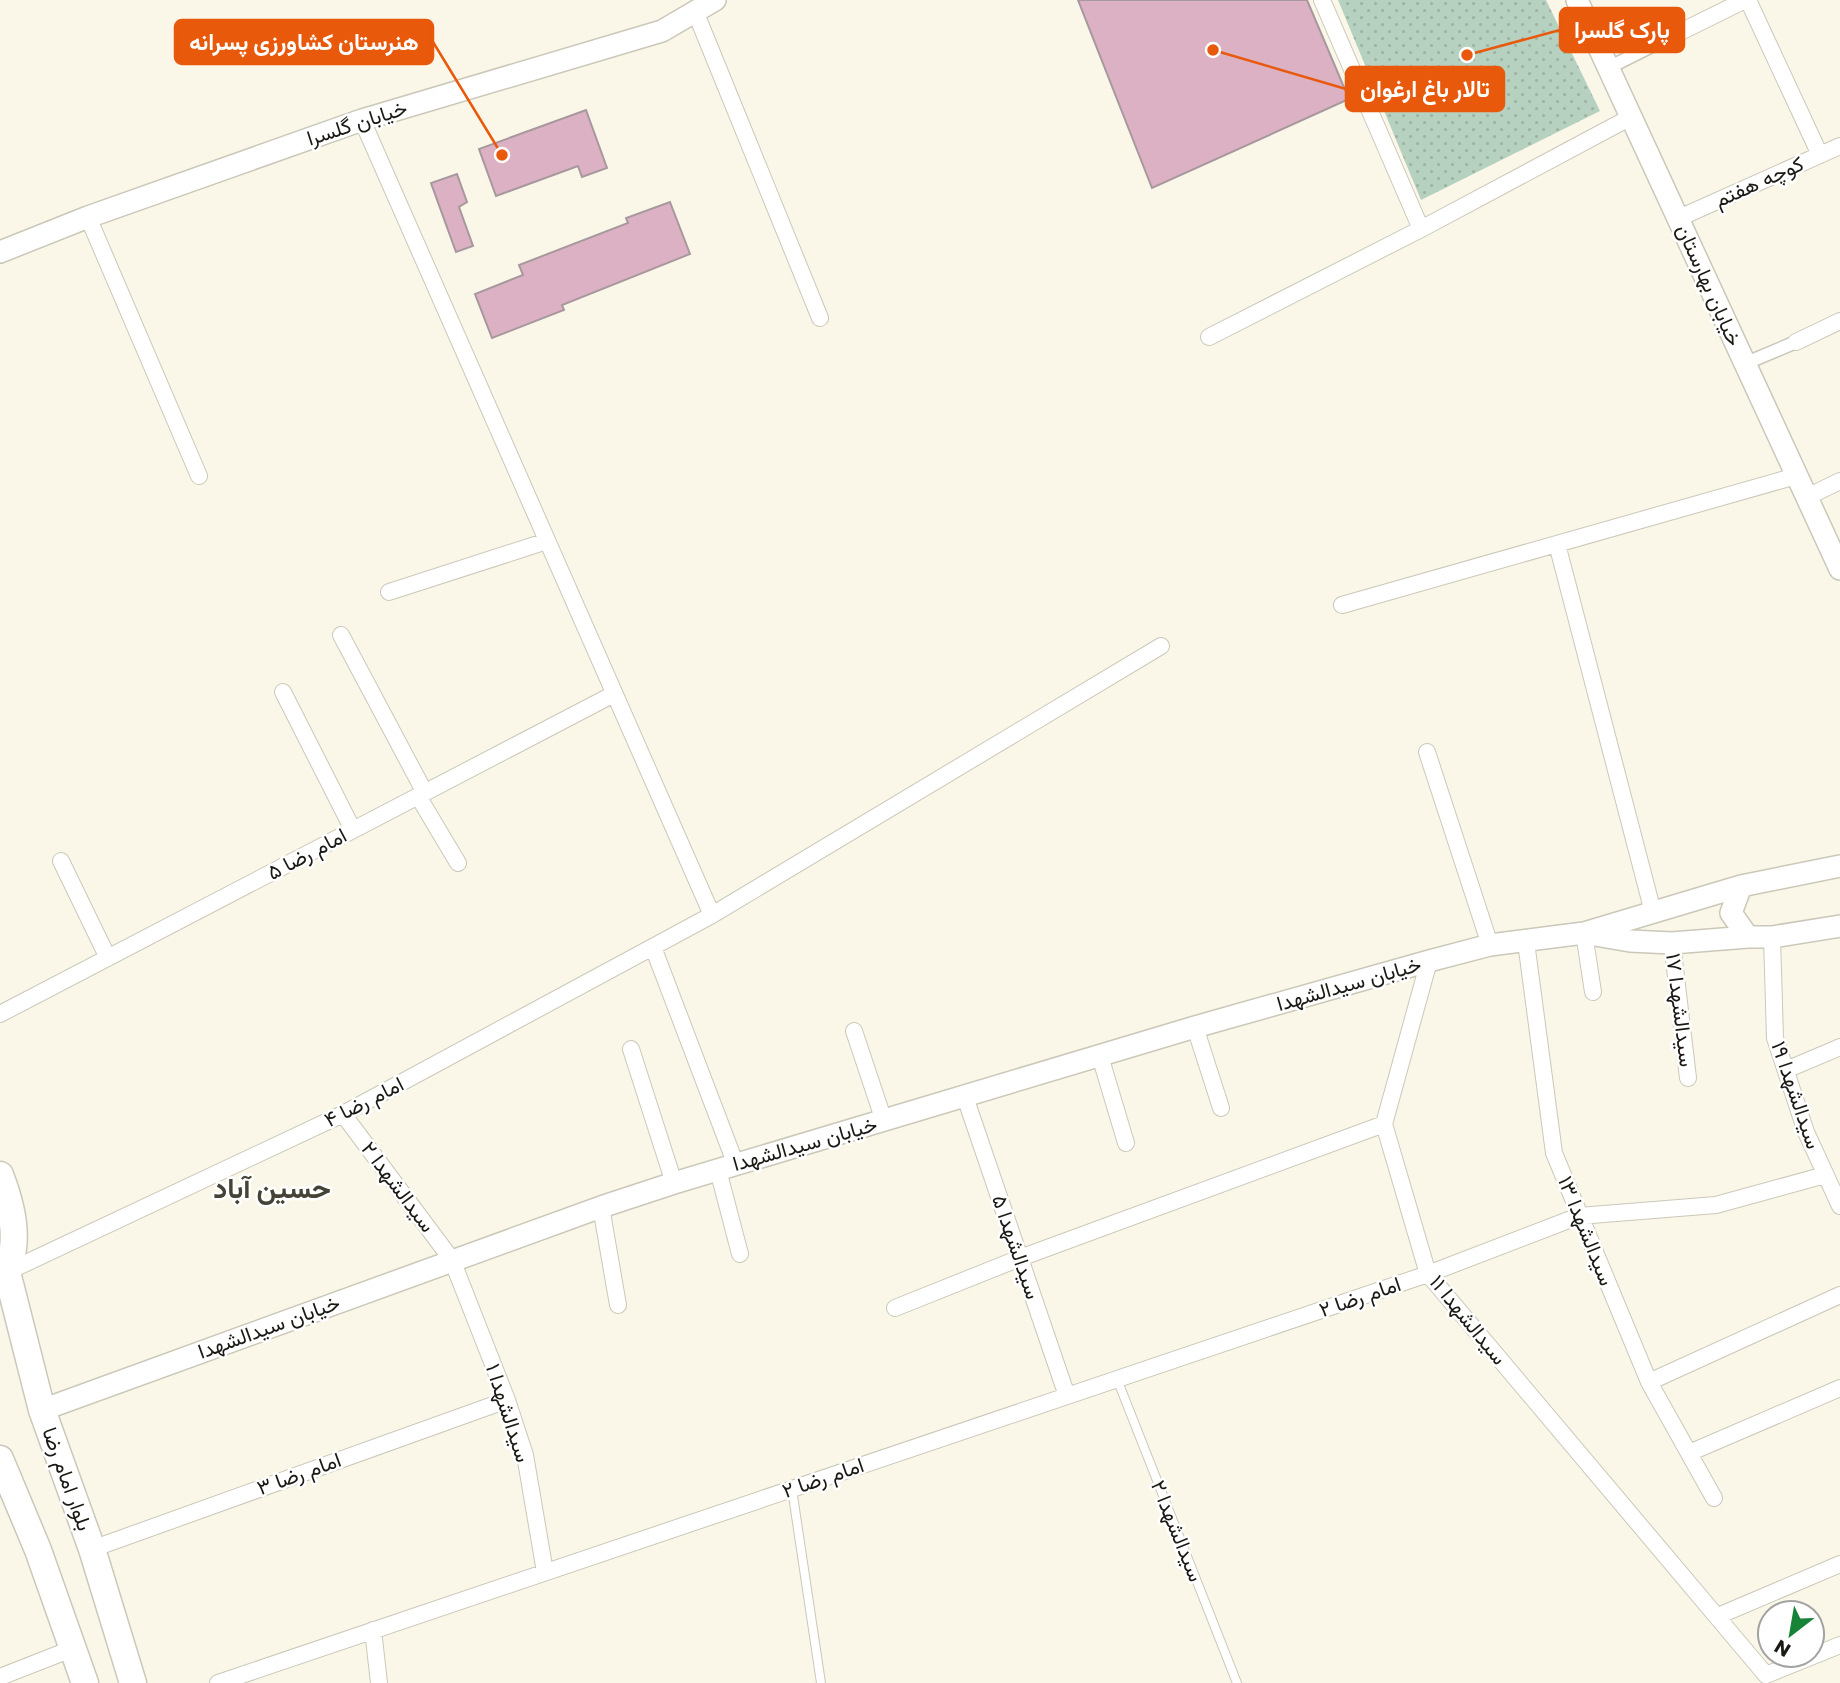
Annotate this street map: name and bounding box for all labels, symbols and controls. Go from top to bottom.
callout: پارک گلسرا [1560,8,1684,52]
text: پارک گلسرا [1574,14,1670,46]
callout: هنرستان کشاورزی پسرانه [175,20,433,64]
text: هنرستان کشاورزی پسرانه [189,26,419,58]
callout: تالار باغ ارغوان [1346,67,1504,111]
text: تالار باغ ارغوان [1360,73,1490,105]
street label: خیابان گلسرا [303,93,411,152]
street label: کوچه هفتم [1709,149,1808,214]
street label: خیابان بهارستان [1670,219,1749,350]
street label: امام رضا ۵ [262,821,352,887]
street label: خیابان سیدالشهدا [1273,949,1425,1018]
street label: سیدالشهدا ۱۷ [1659,951,1702,1069]
street label: سیدالشهدا ۱۹ [1764,1037,1828,1153]
street label: امام رضا ۴ [319,1069,409,1134]
street label: خیابان سیدالشهدا [729,1109,881,1178]
street label: سیدالشهدا ۲ [355,1135,442,1238]
district label: حسین آباد [213,1169,331,1208]
street label: سیدالشهدا ۱۳ [1551,1172,1622,1290]
street label: سیدالشهدا ۵ [985,1191,1048,1303]
street label: امام رضا ۲ [1315,1269,1405,1324]
street label: سیدالشهدا ۱۱ [1423,1269,1514,1371]
street label: خیابان سیدالشهدا [194,1287,344,1366]
street label: سیدالشهدا ۱ [479,1360,538,1466]
street label: بلوار امام رضا [35,1423,100,1535]
street label: امام رضا ۳ [253,1445,345,1502]
street label: امام رضا ۲ [778,1450,868,1505]
street label: سیدالشهدا ۲ [1144,1476,1211,1586]
north arrow [1756,1599,1826,1669]
text: N [1769,1633,1796,1663]

